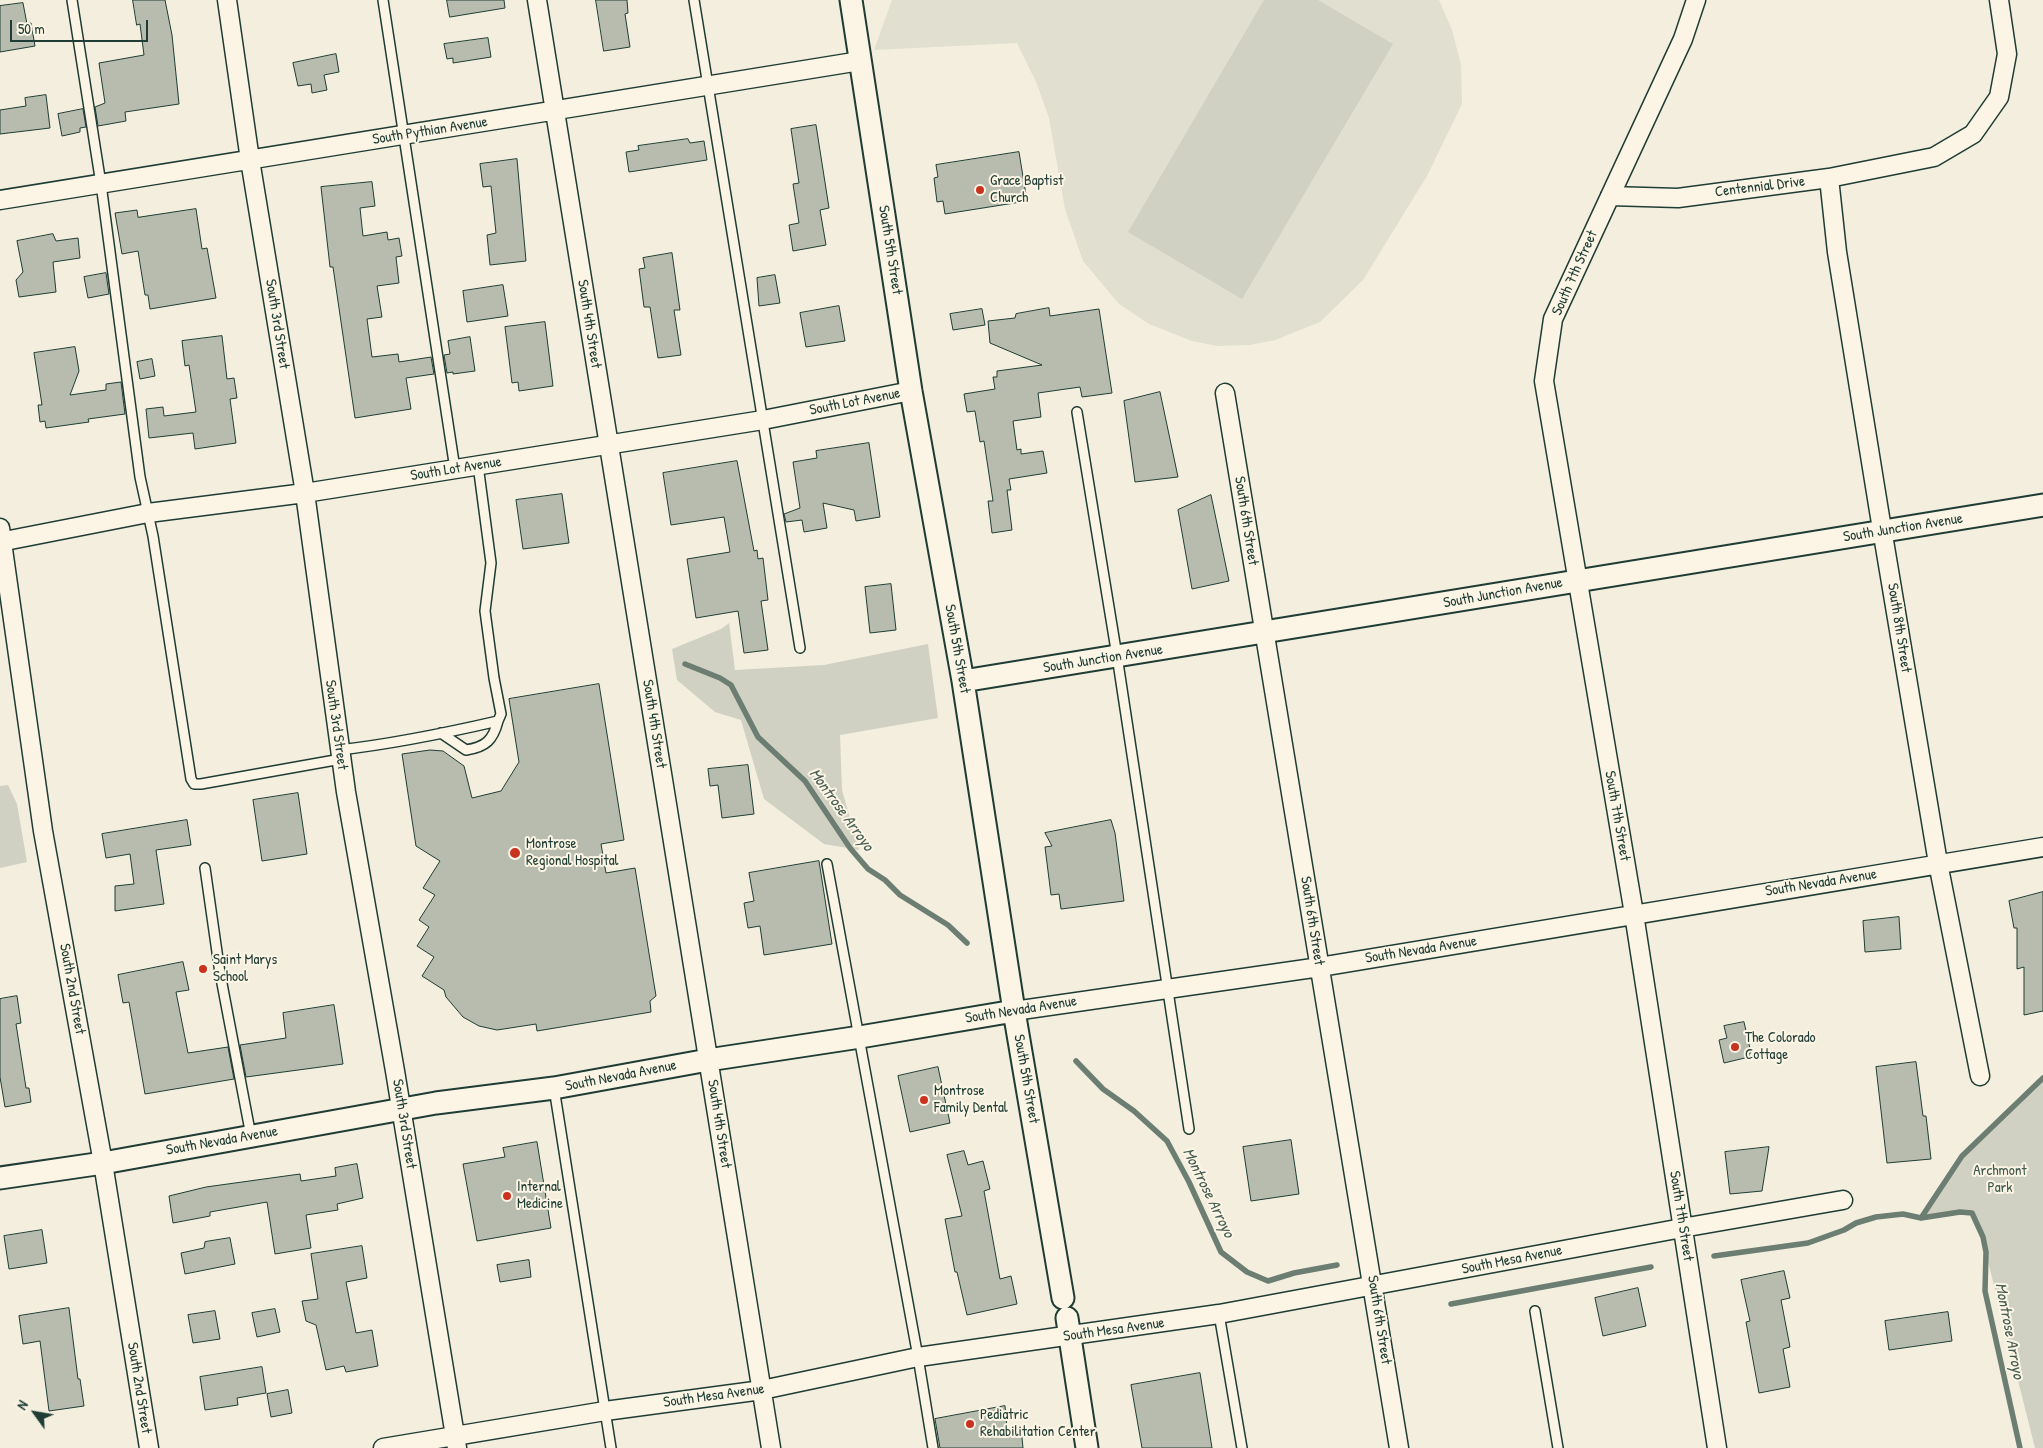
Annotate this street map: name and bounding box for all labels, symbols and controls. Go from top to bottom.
scale bar [12,10,150,42]
text: 50 m [18,18,45,39]
street label: South Pythian Avenue [371,113,489,149]
place label: Grace Baptist Church [990,172,1063,207]
street label: Centennial Drive [1714,173,1806,201]
marker: Grace Baptist Church [974,184,986,196]
street label: South 5th Street [874,204,906,296]
street label: South 7th Street [1548,228,1602,318]
street label: South 3rd Street [261,278,293,370]
street label: South 4th Street [573,278,605,370]
street label: South Lot Avenue [808,384,902,420]
street label: South Lot Avenue [409,453,503,485]
street label: South 6th Street [1230,475,1262,567]
street label: South Junction Avenue [1842,510,1964,546]
street label: South Junction Avenue [1442,574,1564,612]
street label: South 8th Street [1883,582,1915,674]
street label: South 5th Street [940,603,974,695]
street label: South Junction Avenue [1042,641,1164,677]
street label: South 4th Street [638,678,670,770]
street label: South 3rd Street [321,679,351,771]
water label: Montrose Arroyo [805,765,877,855]
street label: South 7th Street [1600,770,1634,862]
place label: Montrose Regional Hospital [526,835,619,870]
marker: Montrose Regional Hospital [508,846,522,860]
street label: South Nevada Avenue [1764,865,1878,901]
street label: South 6th Street [1296,875,1328,967]
street label: South Nevada Avenue [1364,932,1478,968]
street label: South 2nd Street [55,942,89,1036]
place label: Saint Marys School [213,951,277,986]
marker: Saint Marys School [197,963,209,975]
street label: South Nevada Avenue [964,992,1078,1028]
place label: The Colorado Cottage [1745,1029,1816,1064]
street label: South 5th Street [1009,1033,1043,1125]
marker: The Colorado Cottage [1729,1041,1741,1053]
street label: South Nevada Avenue [564,1056,678,1096]
street label: South 3rd Street [388,1078,420,1170]
street label: South 4th Street [703,1078,735,1170]
place label: Montrose Family Dental [934,1082,1008,1117]
marker: Montrose Family Dental [918,1094,930,1106]
street label: South Nevada Avenue [165,1122,279,1160]
water label: Montrose Arroyo [1178,1145,1238,1241]
park label: Archmont Park [1973,1162,2027,1197]
street label: South 7th Street [1665,1170,1697,1262]
place label: Internal Medicine [517,1178,563,1213]
marker: Internal Medicine [501,1190,513,1202]
street label: South Mesa Avenue [1460,1241,1564,1279]
street label: South 6th Street [1363,1274,1395,1366]
water label: Montrose Arroyo [1990,1281,2028,1381]
street label: South Mesa Avenue [1062,1314,1166,1346]
street label: South 2nd Street [123,1341,155,1435]
street label: South Mesa Avenue [662,1380,766,1412]
north arrow [10,1388,60,1438]
text: N [12,1397,32,1413]
place label: Pediatric Rehabilitation Center [980,1406,1096,1441]
marker: Pediatric Rehabilitation Center [964,1418,976,1430]

